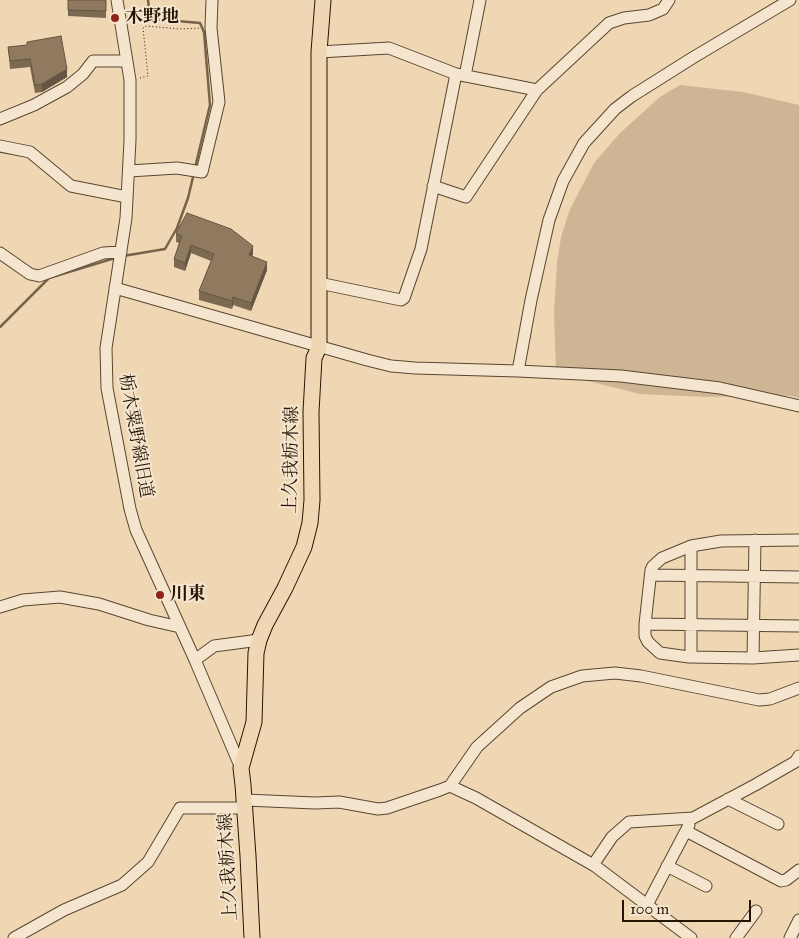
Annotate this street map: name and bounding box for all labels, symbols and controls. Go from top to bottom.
place label: 木野地 [125,7,179,29]
marker: 木野地 [109,12,121,24]
street label: 栃木粟野線旧道 [113,372,157,500]
street label: 上久我栃木線 [280,406,304,514]
place label: 川東 [170,584,206,606]
marker: 川東 [154,589,166,601]
street label: 上久我栃木線 [215,813,243,921]
scale bar [624,890,753,922]
text: 100 m [630,900,669,918]

